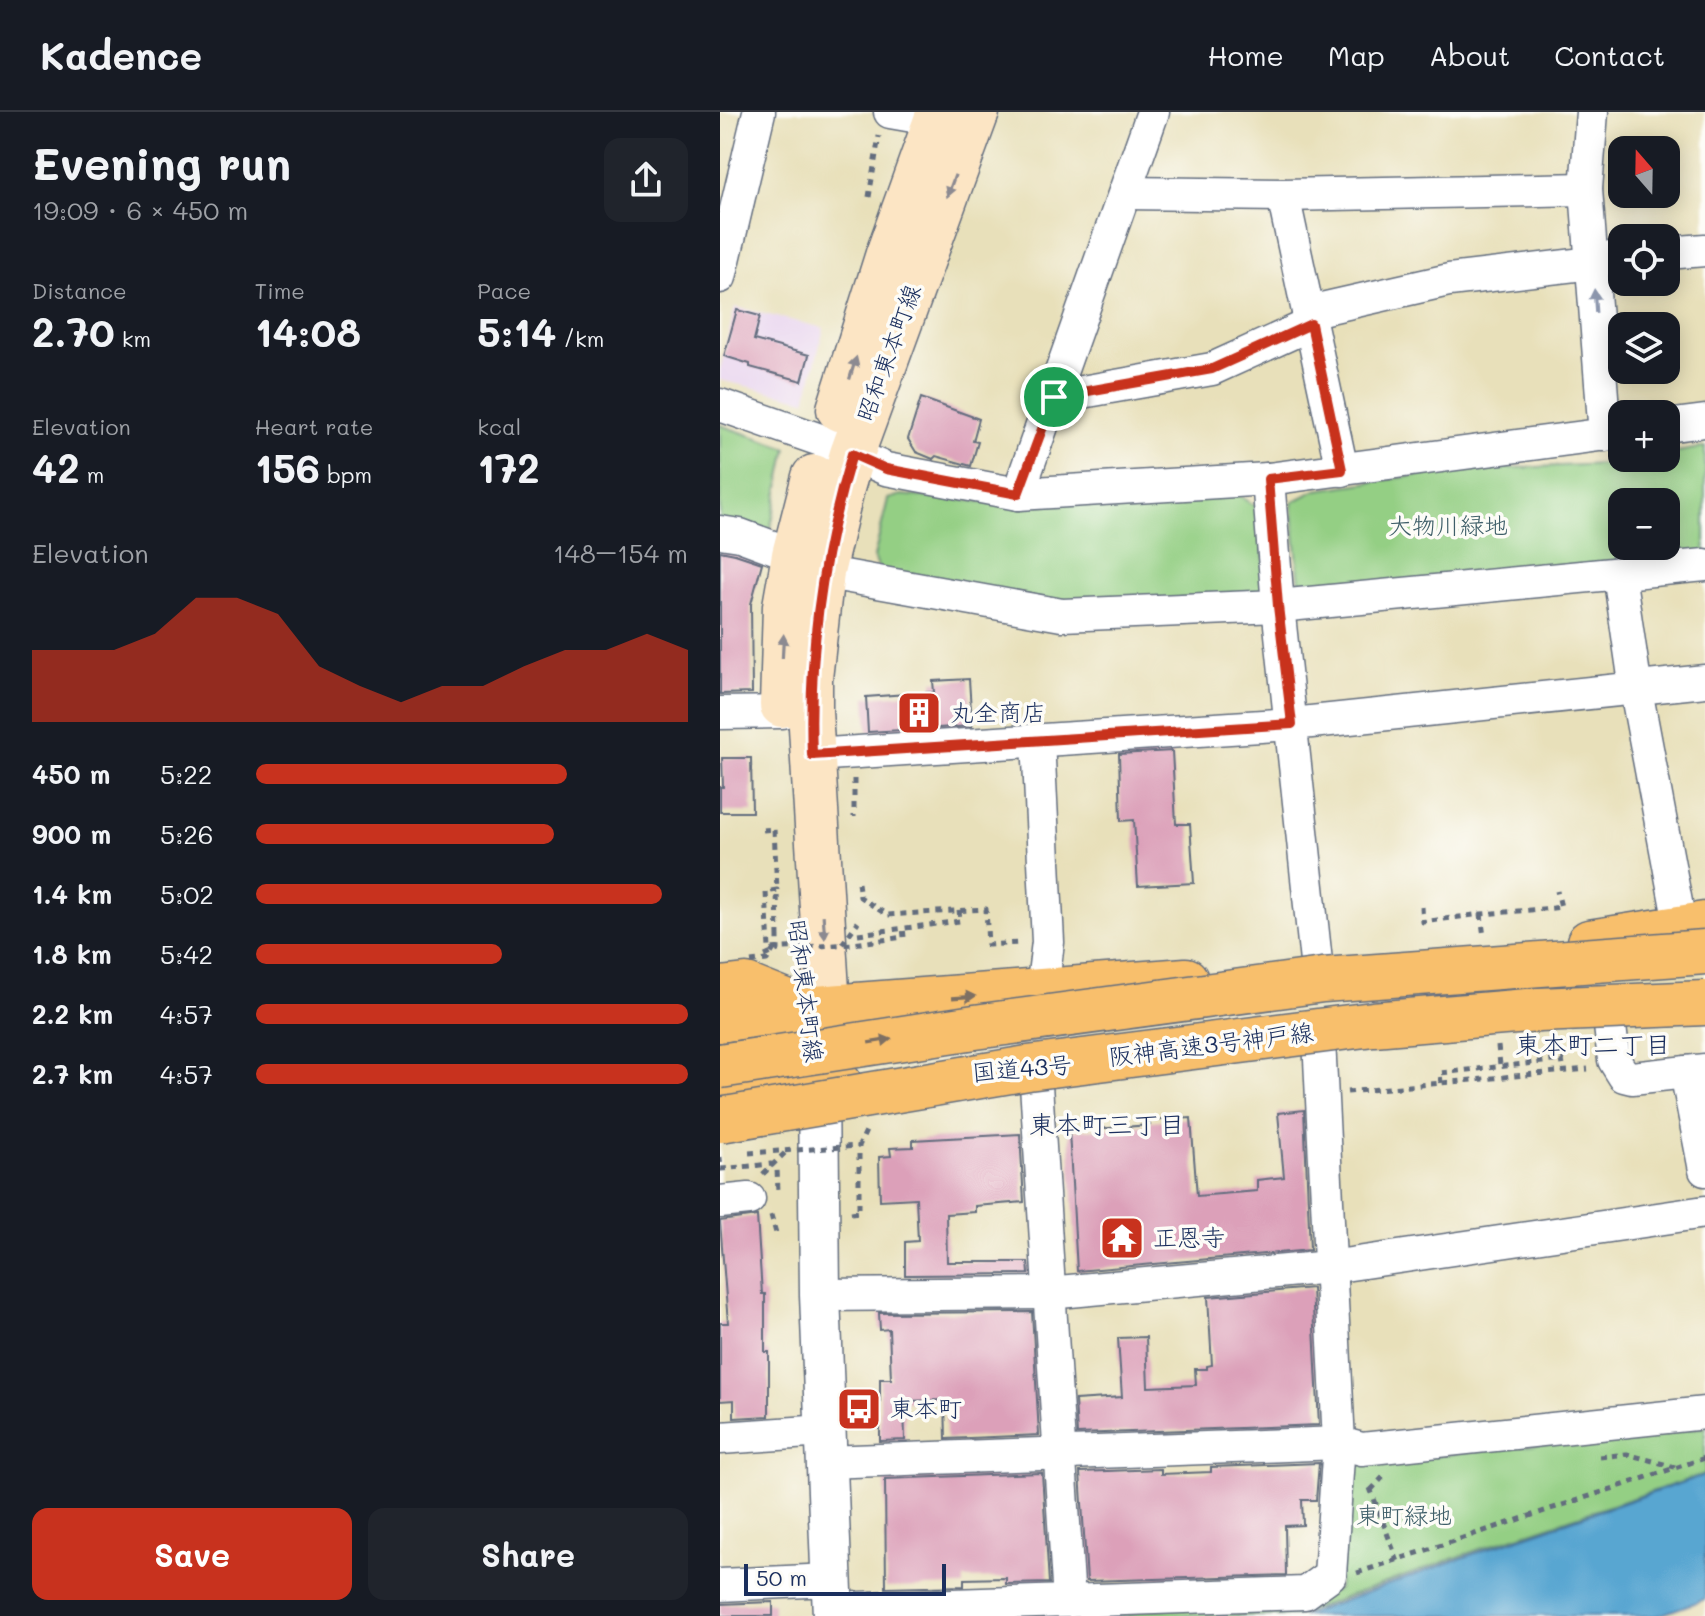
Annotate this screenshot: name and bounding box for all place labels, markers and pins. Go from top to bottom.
pin [1020,363,1088,431]
building icon: 丸全商店 [895,689,943,737]
place label: 丸全商店 [950,696,1046,727]
temple icon: 正恩寺 [1098,1214,1146,1262]
place label: 正恩寺 [1153,1221,1225,1252]
bus stop icon: 東本町 [835,1385,883,1433]
place label: 東本町 [890,1392,962,1423]

